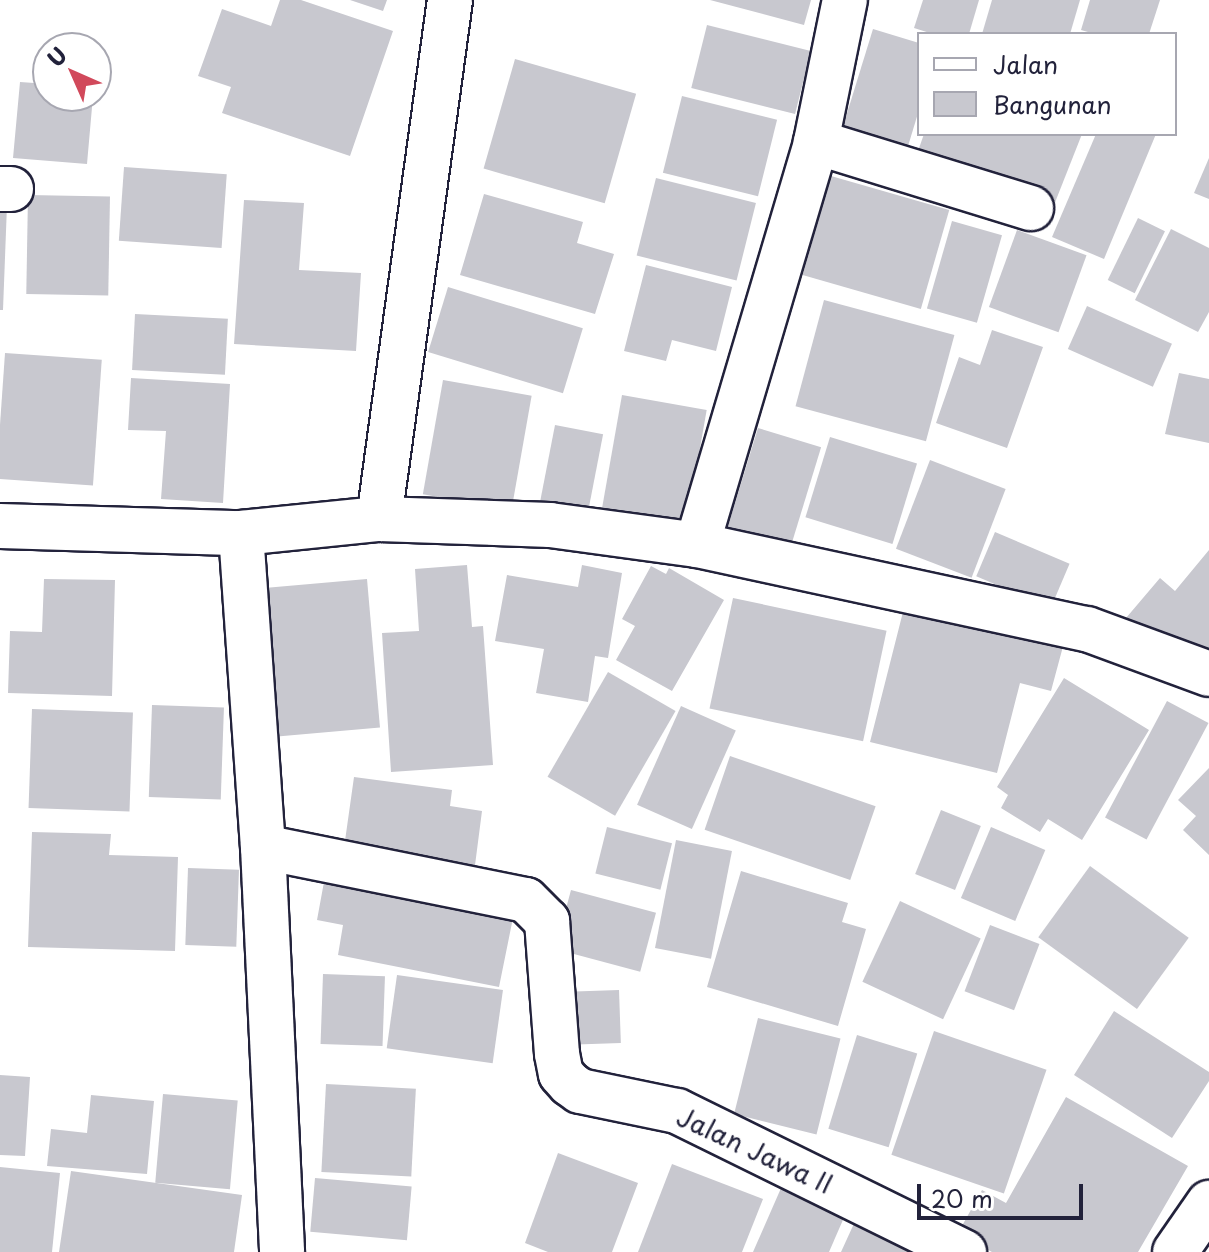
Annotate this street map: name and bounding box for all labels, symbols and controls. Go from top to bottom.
north arrow [32,32,112,112]
legend [917,32,1177,136]
text: U [39,39,74,74]
text: Jalan [993,46,1058,82]
text: Bangunan [993,86,1112,122]
street label: Jalan Jawa II [671,1100,839,1200]
scale bar [921,1168,1087,1218]
text: 20 m [931,1180,993,1216]

